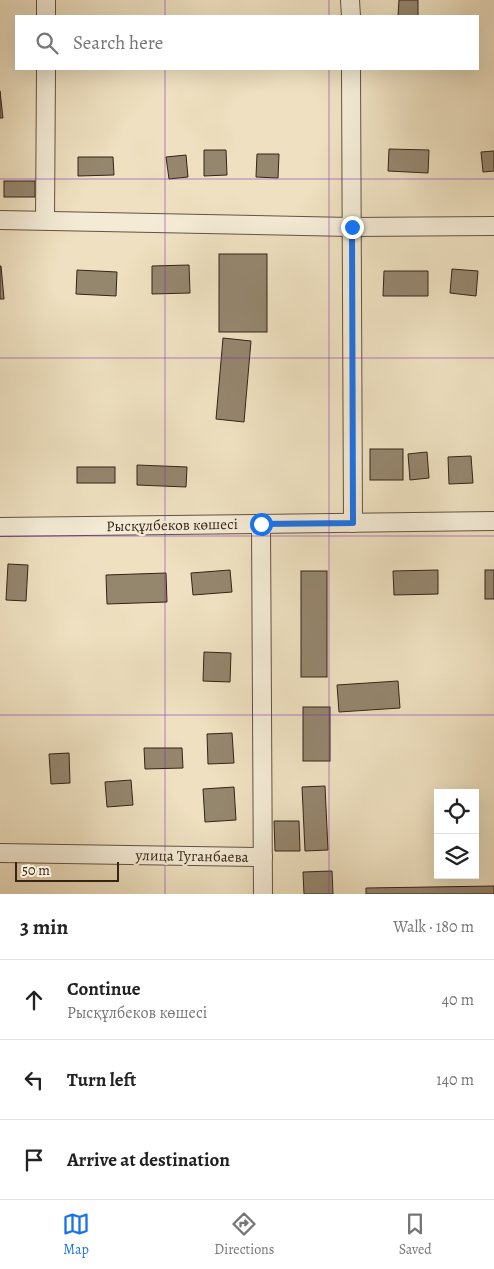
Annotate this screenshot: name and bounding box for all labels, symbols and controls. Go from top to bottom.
search box [15,15,479,70]
icon: search [33,29,61,57]
text: Search here [73,30,163,56]
route end [341,216,364,239]
route start [250,513,273,536]
street label: Рысқұлбеков көшесі [106,514,238,536]
map controls [434,789,479,879]
button: locate [434,789,479,834]
button: layers [434,834,479,879]
street label: улица Туганбаева [134,845,249,867]
scale bar [15,859,119,882]
text: 50 m [22,861,50,880]
text: 3 min [20,913,68,941]
text: Walk · 180 m [393,916,474,938]
text: Continue [67,976,141,1002]
icon: ahead [20,986,48,1014]
text: 40 m [442,989,474,1011]
text: Рысқұлбеков көшесі [67,1002,207,1024]
icon: left [20,1066,48,1094]
text: Turn left [67,1067,136,1093]
text: 140 m [436,1069,474,1091]
icon: arrive [20,1146,48,1174]
text: Arrive at destination [67,1147,230,1173]
tab: Map [62,1210,90,1259]
tab: Directions [214,1210,274,1259]
tab: Saved [399,1210,432,1259]

